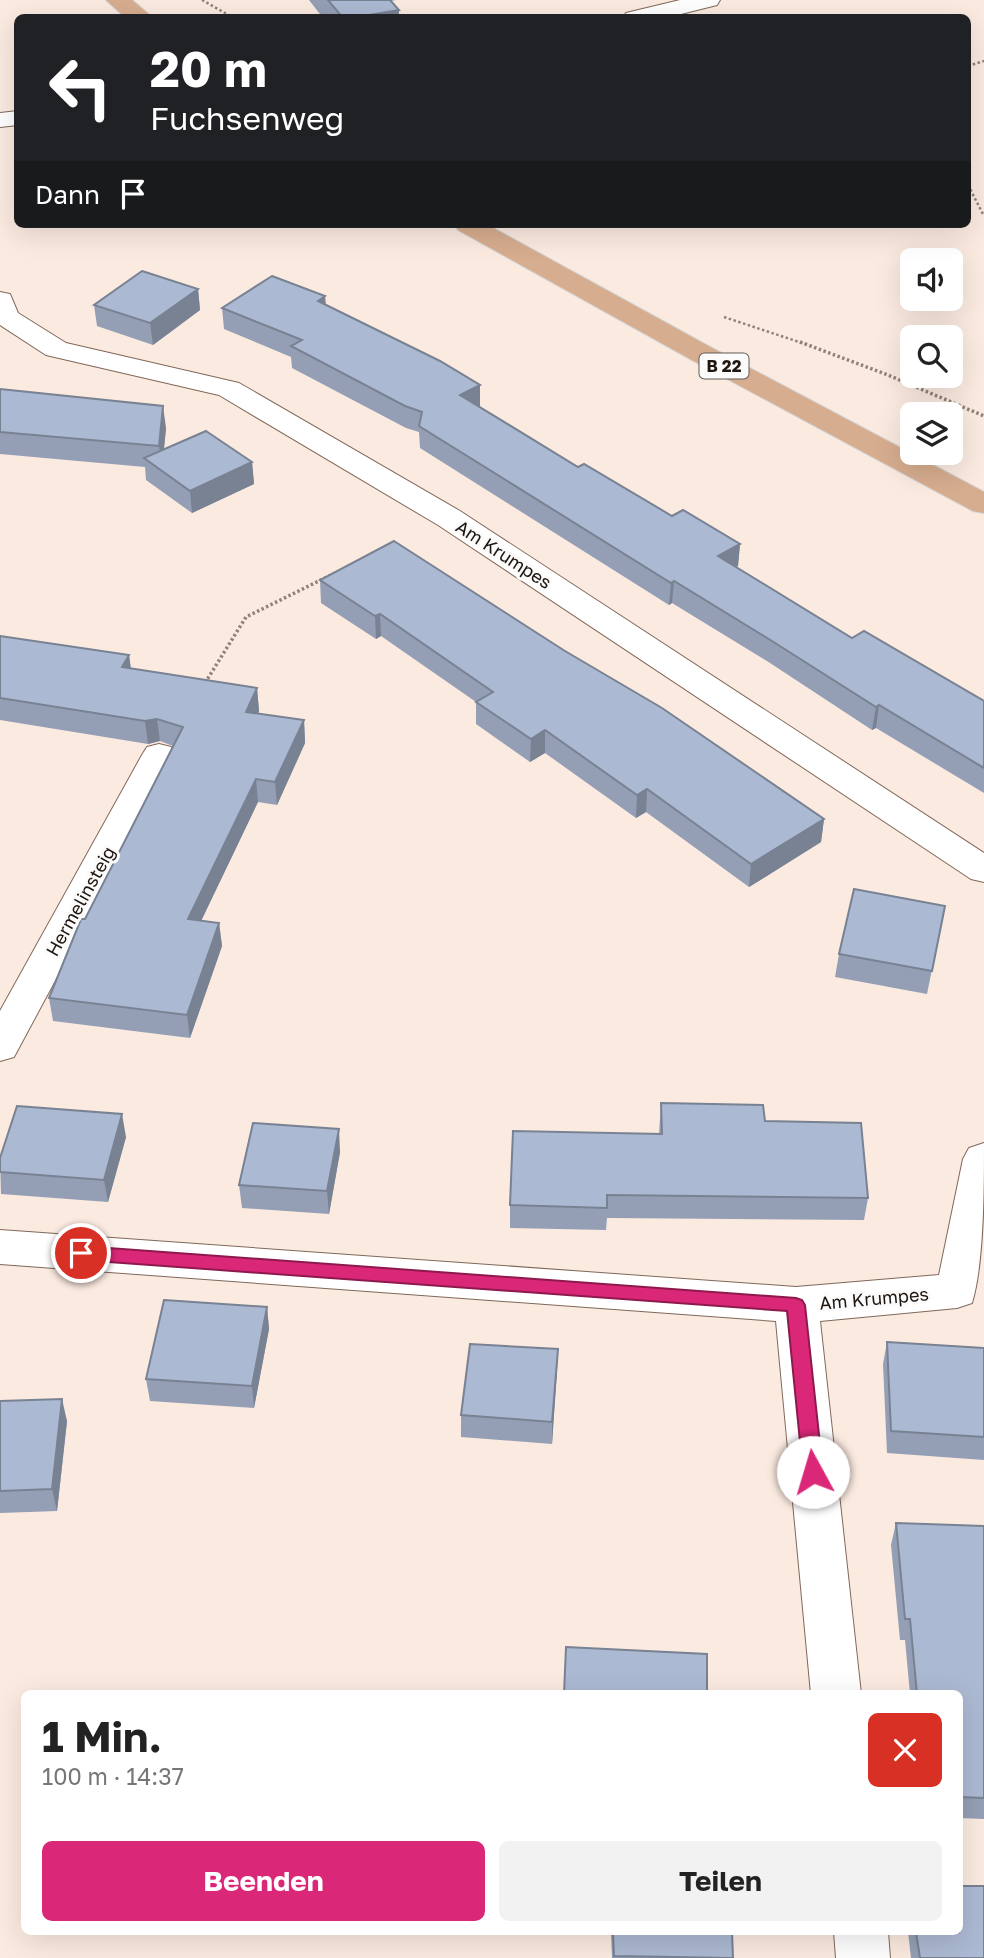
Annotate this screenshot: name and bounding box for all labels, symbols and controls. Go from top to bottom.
text: 20 m [150,39,267,98]
icon: left [35,42,126,133]
text: Fuchsenweg [150,99,344,137]
icon: arrive [114,175,152,213]
text: Dann [35,179,100,210]
map controls [900,248,963,465]
button: sound [900,248,963,311]
button: search [900,325,963,388]
road number: B 22 [700,354,748,378]
button: layers [900,402,963,465]
street label: Am Krumpes [452,515,556,593]
street label: Hermelinsteig [41,842,119,960]
pin [51,1223,111,1283]
icon: arrive [62,1234,100,1272]
street label: Am Krumpes [818,1282,930,1314]
position arrow [776,1435,850,1509]
text: 1 Min. [42,1711,162,1761]
button: close [868,1713,942,1787]
text: 100 m · 14:37 [42,1762,184,1790]
button: Beenden [42,1841,485,1921]
button: Teilen [499,1841,942,1921]

